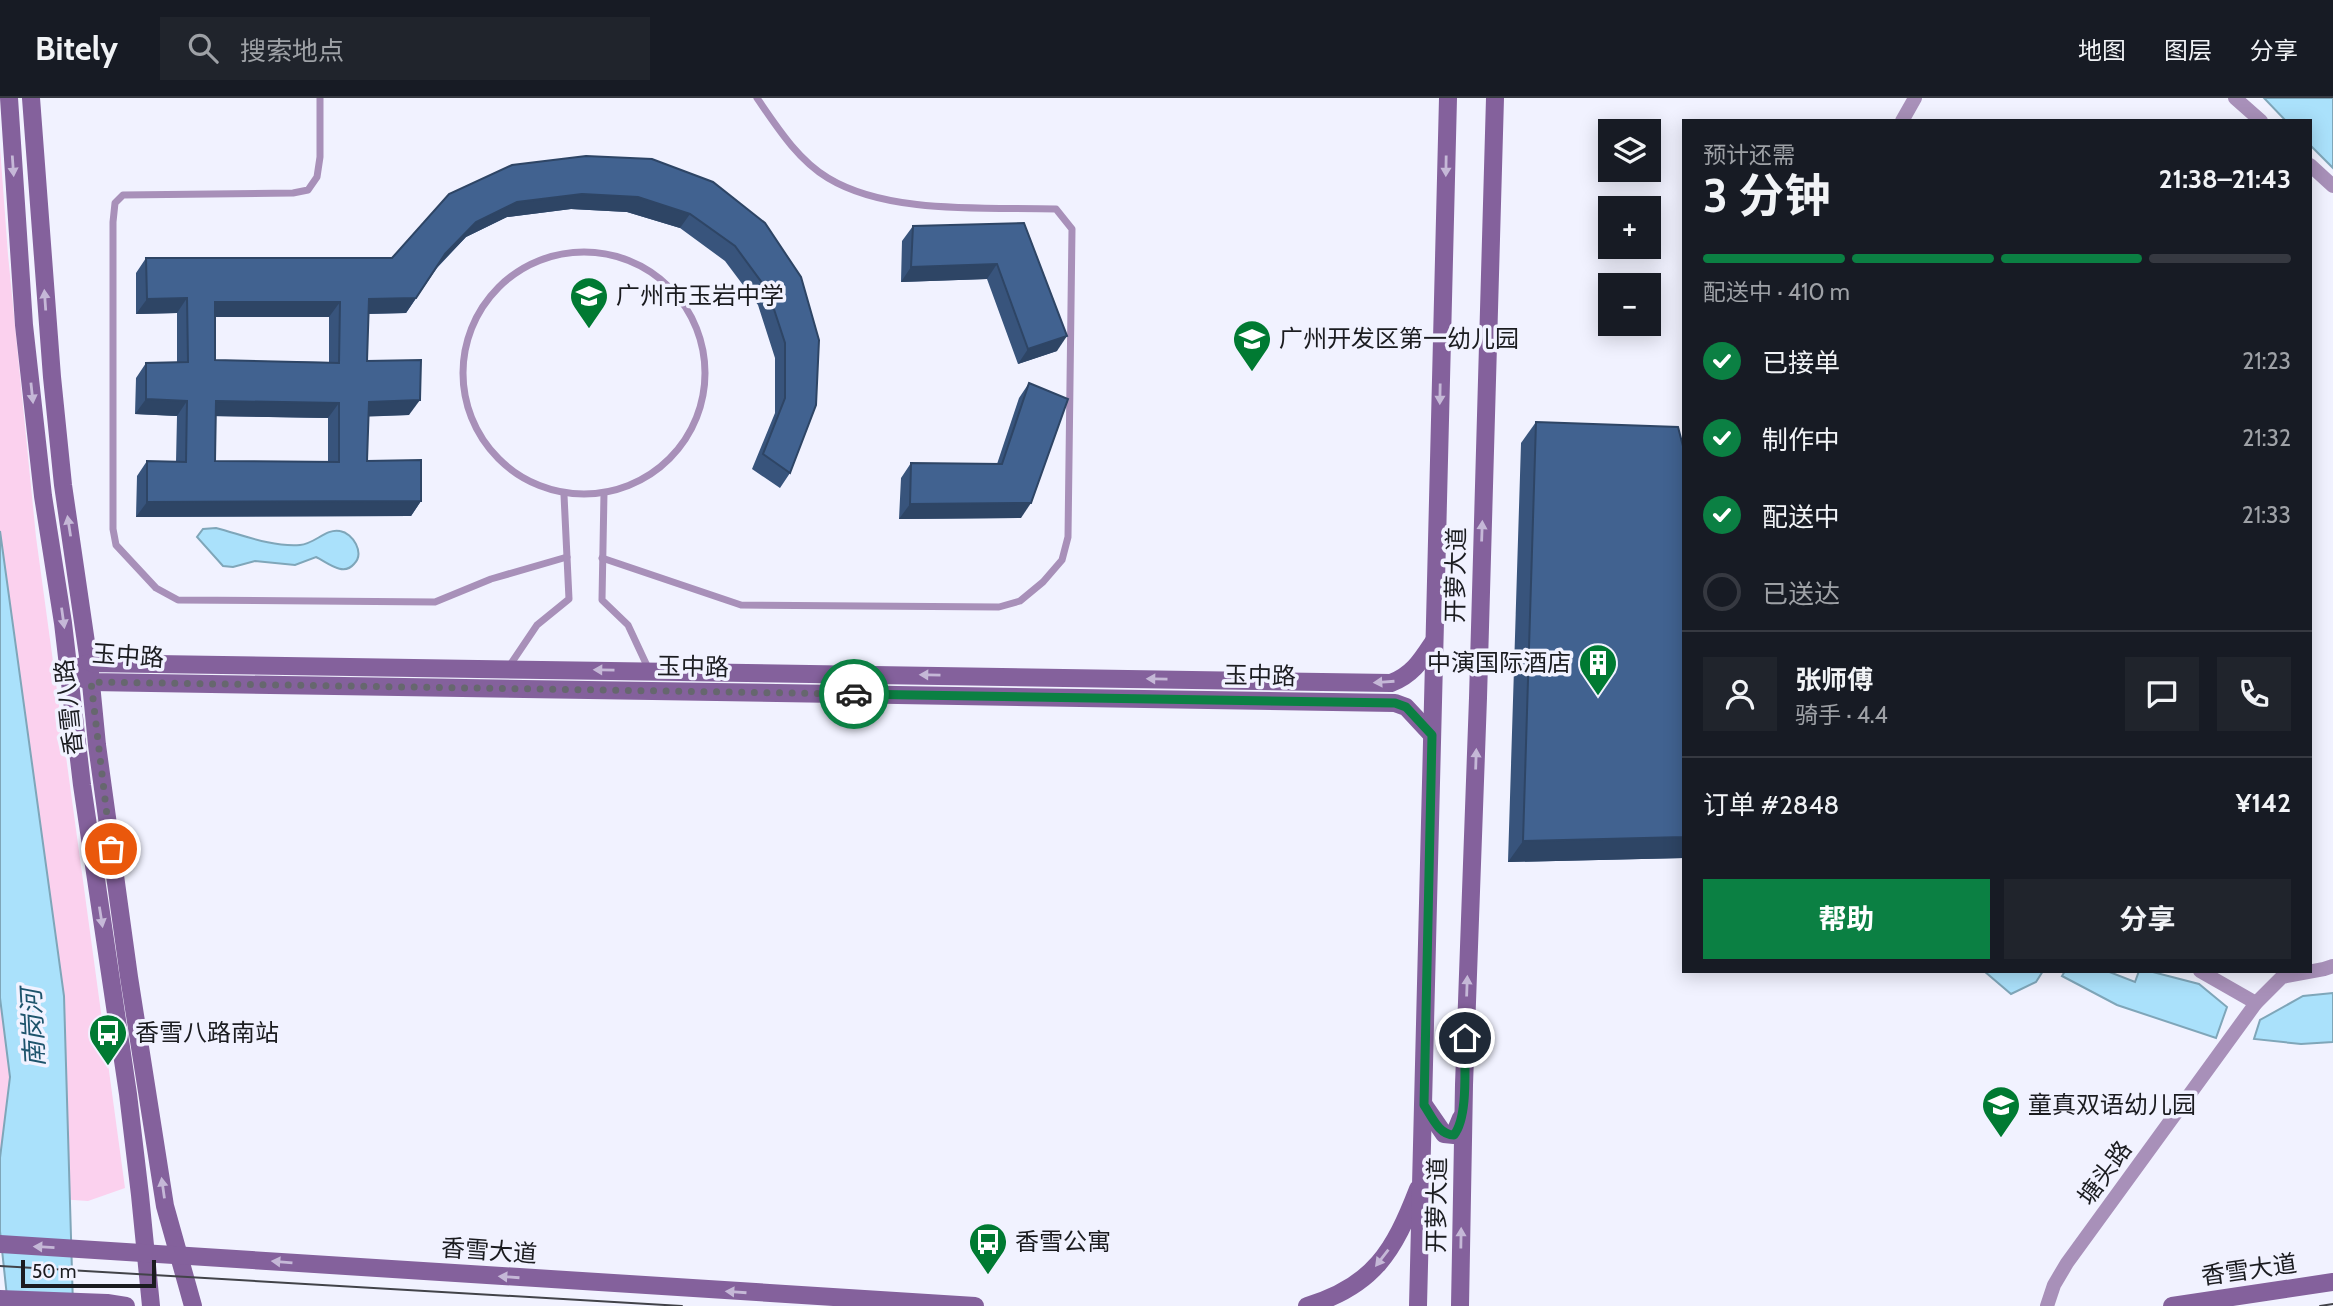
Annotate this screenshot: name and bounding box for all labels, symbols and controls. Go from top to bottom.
search box [160,17,650,80]
text: Bitely [35,28,118,68]
icon: search [184,29,222,67]
text: 搜索地点 [240,35,344,67]
text: 地图 [2078,36,2126,65]
text: 图层 [2164,36,2212,65]
text: 分享 [2250,36,2298,65]
map controls [1598,119,1661,336]
button: layers [1598,119,1661,182]
text: 预计还需 [1703,141,1795,169]
one-way arrow [8,155,19,177]
one-way arrow [1440,155,1452,177]
text: 21:38–21:43 [2159,163,2291,195]
text: 3 分钟 [1703,168,1830,224]
button: + [1598,196,1661,259]
button: − [1598,273,1661,336]
school or university icon: 广州市玉岩中学 [568,275,610,330]
text: 配送中 · 410 m [1703,278,1850,306]
place label: 广州市玉岩中学 [616,281,784,310]
one-way arrow [39,288,50,310]
school or university icon: 广州开发区第一幼儿园 [1231,318,1273,373]
place label: 广州开发区第一幼儿园 [1279,324,1519,353]
icon: check [1703,342,1741,380]
text: 已接单 [1762,347,1840,379]
text: 21:23 [2242,347,2291,375]
one-way arrow [26,382,37,404]
one-way arrow [1435,383,1446,405]
icon: check [1703,419,1741,457]
text: 制作中 [1762,424,1840,456]
text: 21:32 [2242,424,2291,452]
icon: check [1703,496,1741,534]
text: 配送中 [1762,501,1840,533]
text: 21:33 [2242,501,2291,529]
one-way arrow [64,515,75,537]
one-way arrow [1476,520,1488,542]
street label: 开萝大道 [1440,527,1471,623]
text: 已送达 [1762,578,1840,610]
one-way arrow [57,607,68,629]
street label: 玉中路 [91,639,165,672]
building icon: 中演国际酒店 [1577,642,1619,697]
place label: 中演国际酒店 [1427,648,1571,677]
street label: 玉中路 [657,651,729,682]
button: person [1703,657,1777,731]
button: chat [2125,657,2199,731]
button: phone [2217,657,2291,731]
street label: 香雪八路 [49,658,88,756]
courier [819,659,889,729]
street label: 玉中路 [1224,660,1296,691]
one-way arrow [593,664,615,676]
text: 张师傅 [1795,664,1873,696]
one-way arrow [918,669,940,681]
one-way arrow [1146,673,1168,685]
icon: car [835,675,873,713]
one-way arrow [1373,676,1395,687]
text: 骑手 · 4.4 [1795,701,1888,729]
one-way arrow [1470,747,1481,769]
text: ¥142 [2236,787,2291,819]
text: 订单 #2848 [1703,789,1839,821]
pin [81,819,141,879]
icon: bag [92,830,130,868]
button: 帮助 [1703,879,1990,959]
button: 分享 [2004,879,2291,959]
one-way arrow [96,906,107,928]
one-way arrow [1462,975,1473,997]
water label: 南岗河 [15,983,51,1068]
pin [1435,1008,1495,1068]
bus stop icon: 香雪八路南站 [87,1012,129,1067]
place label: 香雪八路南站 [135,1018,279,1047]
icon: home [1446,1019,1484,1057]
school or university icon: 童真双语幼儿园 [1980,1084,2022,1139]
place label: 童真双语幼儿园 [2028,1090,2196,1119]
street label: 塘头路 [2072,1135,2137,1210]
street label: 开萝大道 [1421,1157,1452,1253]
one-way arrow [157,1176,168,1198]
bus stop icon: 香雪公寓 [967,1221,1009,1276]
place label: 香雪公寓 [1015,1227,1111,1256]
one-way arrow [1455,1227,1467,1249]
street label: 香雪大道 [440,1233,538,1268]
one-way arrow [33,1241,55,1252]
street label: 香雪大道 [2199,1248,2298,1291]
one-way arrow [1375,1249,1390,1267]
one-way arrow [271,1256,293,1267]
scale bar [21,1257,156,1289]
text: 50 m [32,1260,76,1283]
one-way arrow [498,1271,520,1282]
one-way arrow [725,1286,747,1297]

